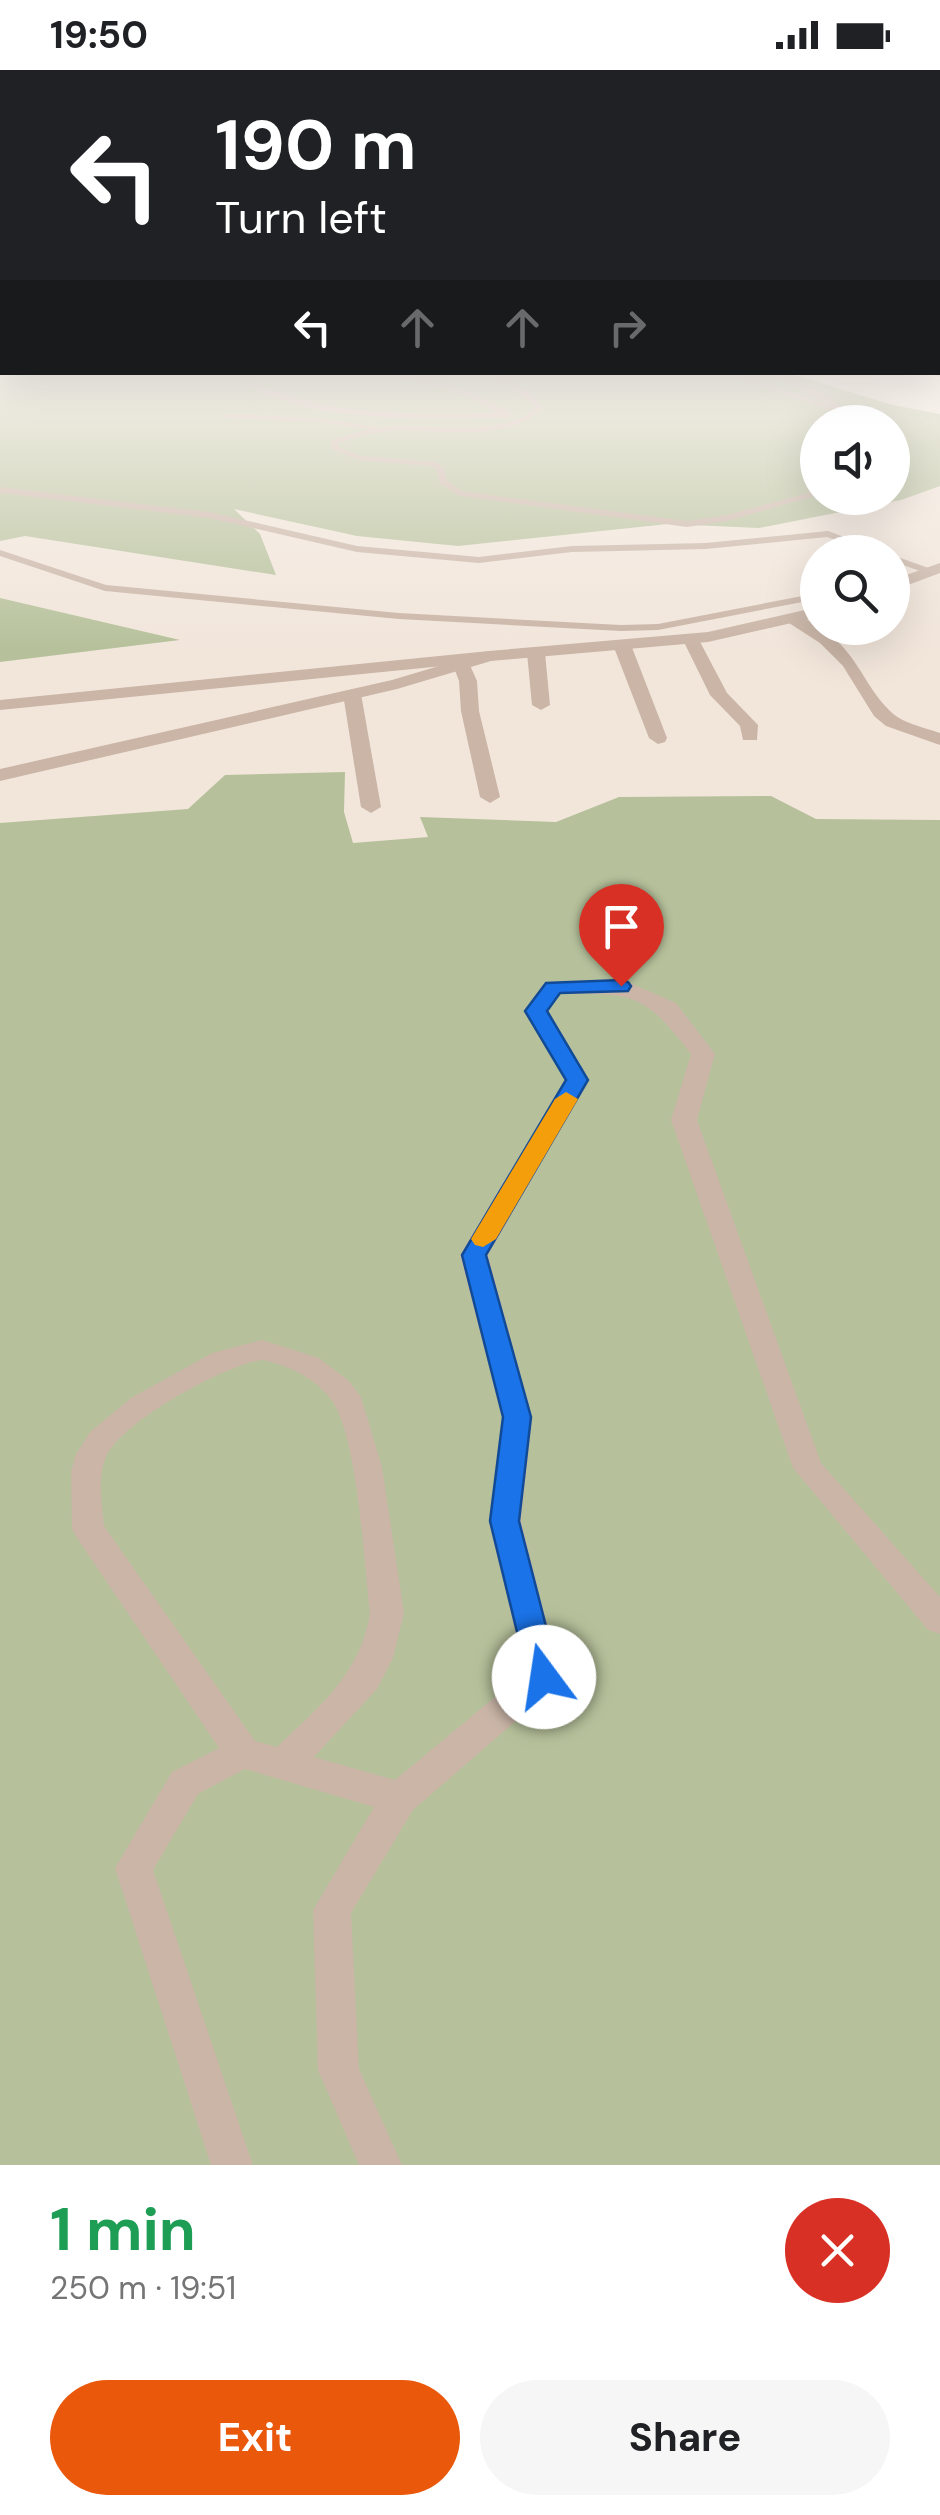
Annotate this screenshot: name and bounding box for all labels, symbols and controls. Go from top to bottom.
text: 19:50 [50,10,148,60]
text: 190 m [215,100,417,191]
icon: left [50,110,180,240]
text: Turn left [215,188,387,247]
icon: left [285,300,340,355]
icon: ahead [390,300,445,355]
icon: ahead [495,300,550,355]
icon: right [600,300,655,355]
map controls [800,405,910,645]
button: sound [800,405,910,515]
button: search [800,535,910,645]
pin [579,884,664,987]
icon: arrive [594,899,649,954]
position arrow [492,1625,596,1729]
text: 1 min [50,2190,196,2269]
button: close [785,2198,890,2303]
text: 250 m · 19:51 [50,2267,236,2309]
button: Exit [50,2380,460,2495]
button: Share [480,2380,890,2495]

